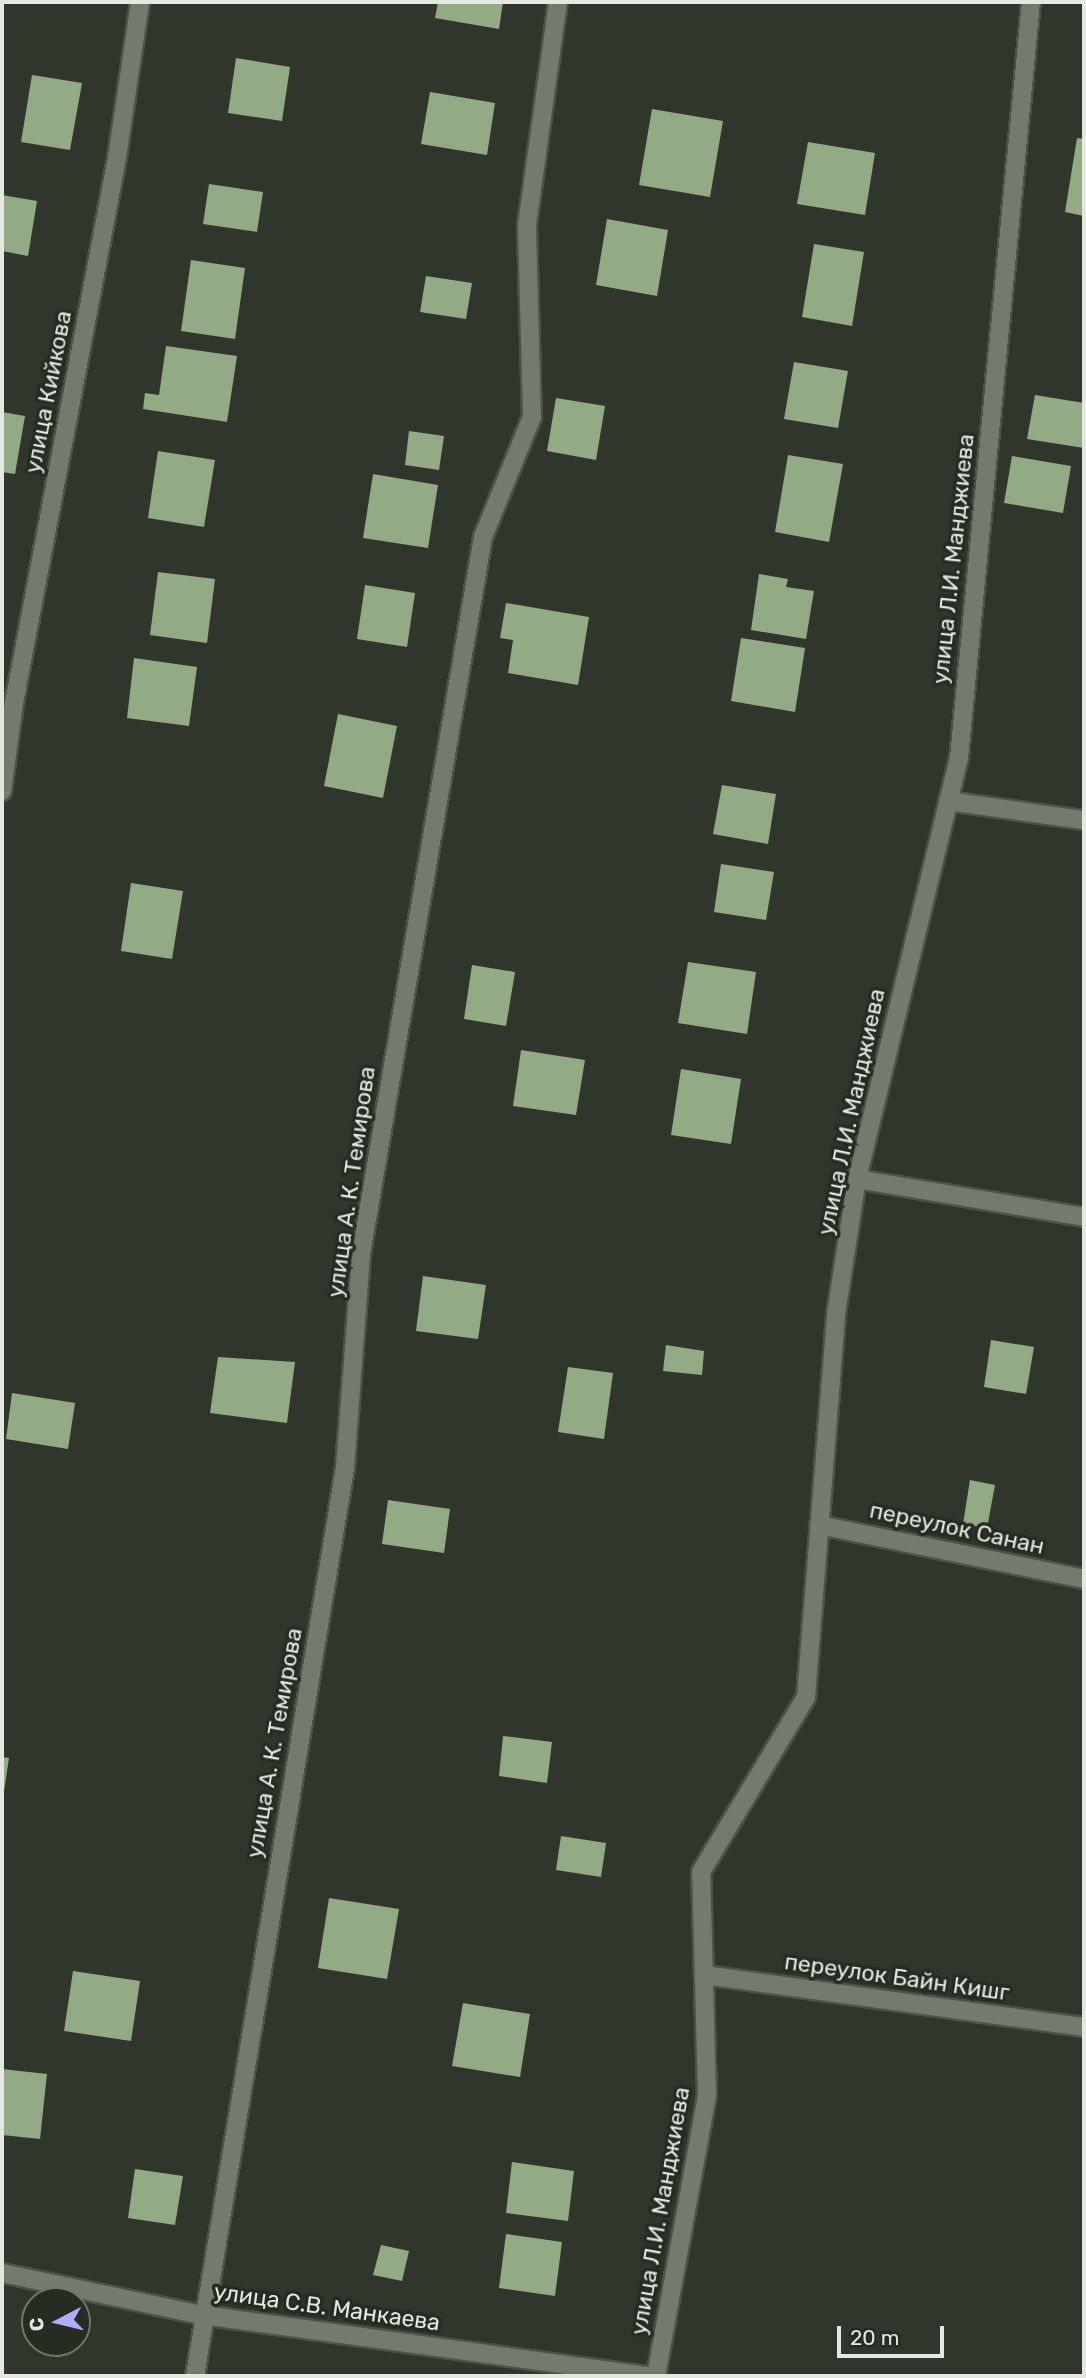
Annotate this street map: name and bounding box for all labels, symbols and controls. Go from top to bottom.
street label: улица Кийкова [19,308,77,476]
street label: улица Л.И. Манджиева [926,433,980,685]
street label: улица Л.И. Манджиева [811,986,891,1238]
street label: улица А. К. Темирова [321,1065,381,1299]
street label: переулок Санан [867,1496,1047,1560]
street label: улица А. К. Темирова [240,1626,308,1860]
street label: переулок Байн Кишг [783,1948,1011,2006]
street label: улица Л.И. Манджиева [625,2085,695,2337]
street label: улица С.В. Манкаева [212,2277,442,2337]
north arrow [21,2287,91,2357]
scale bar [841,2312,948,2356]
text: С [24,2316,49,2332]
text: 20 m [850,2325,899,2350]

